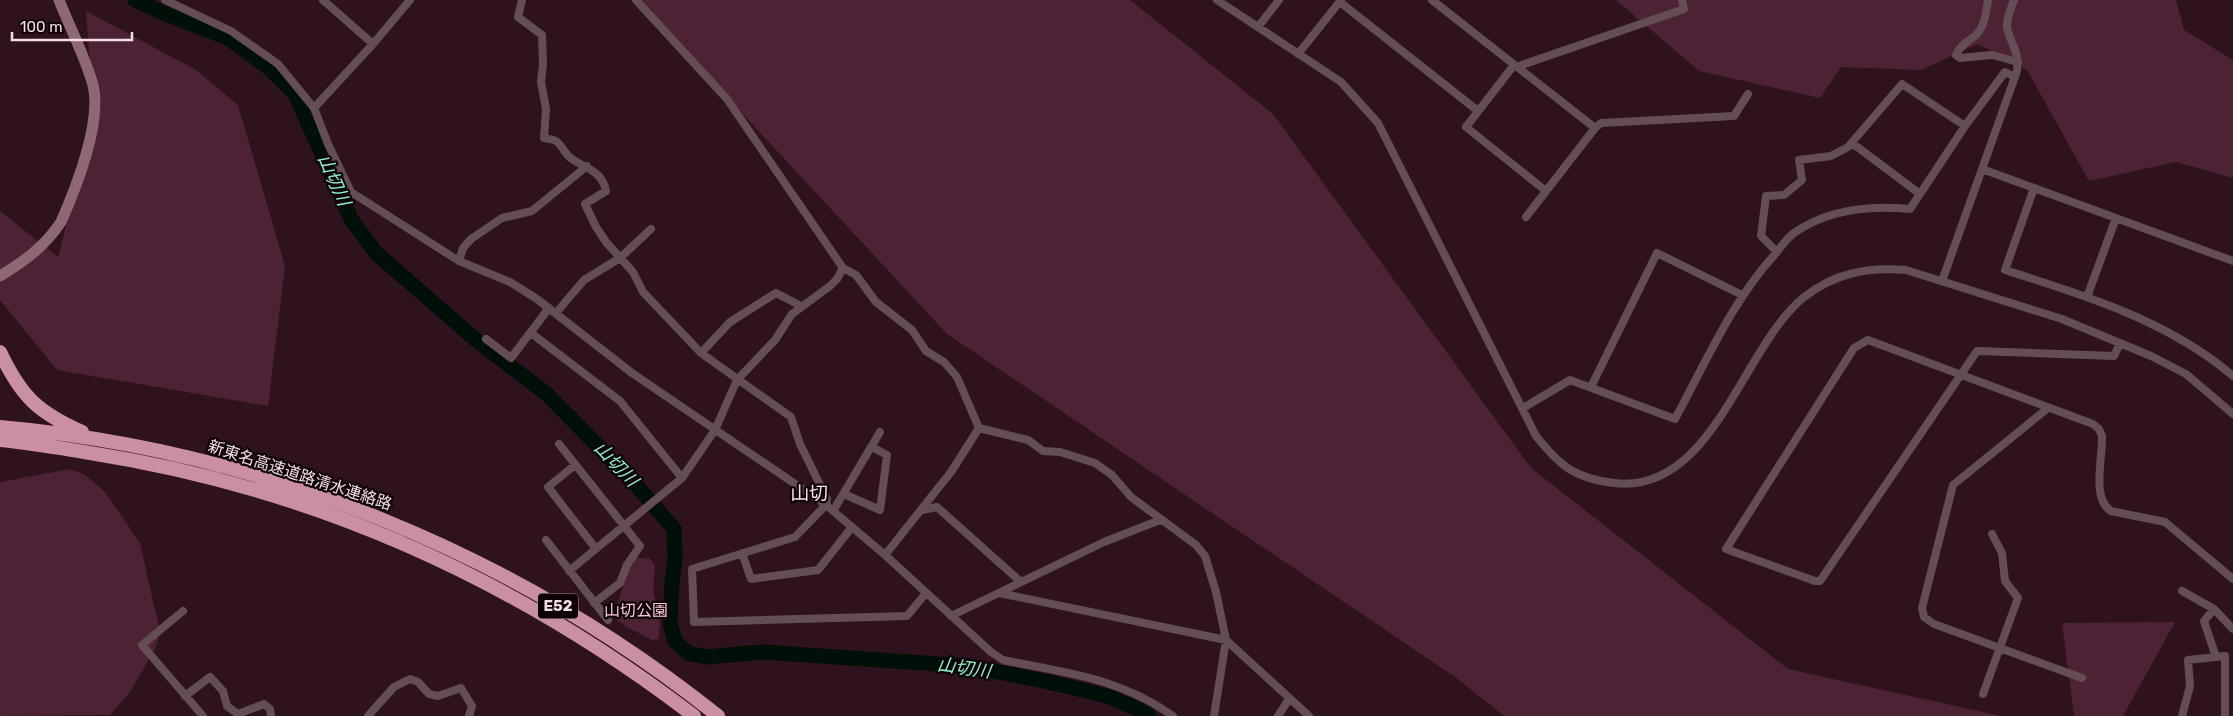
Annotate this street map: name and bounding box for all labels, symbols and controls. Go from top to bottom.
scale bar [12,10,132,42]
text: 100 m [20,18,62,36]
water label: 山切川 [313,151,356,211]
street label: 新東名高速道路清水連絡路 [206,436,394,514]
water label: 山切川 [589,437,644,493]
district label: 山切 [790,482,828,505]
road number: E52 [538,594,578,618]
park label: 山切公園 [604,601,668,620]
water label: 山切川 [936,653,994,683]

